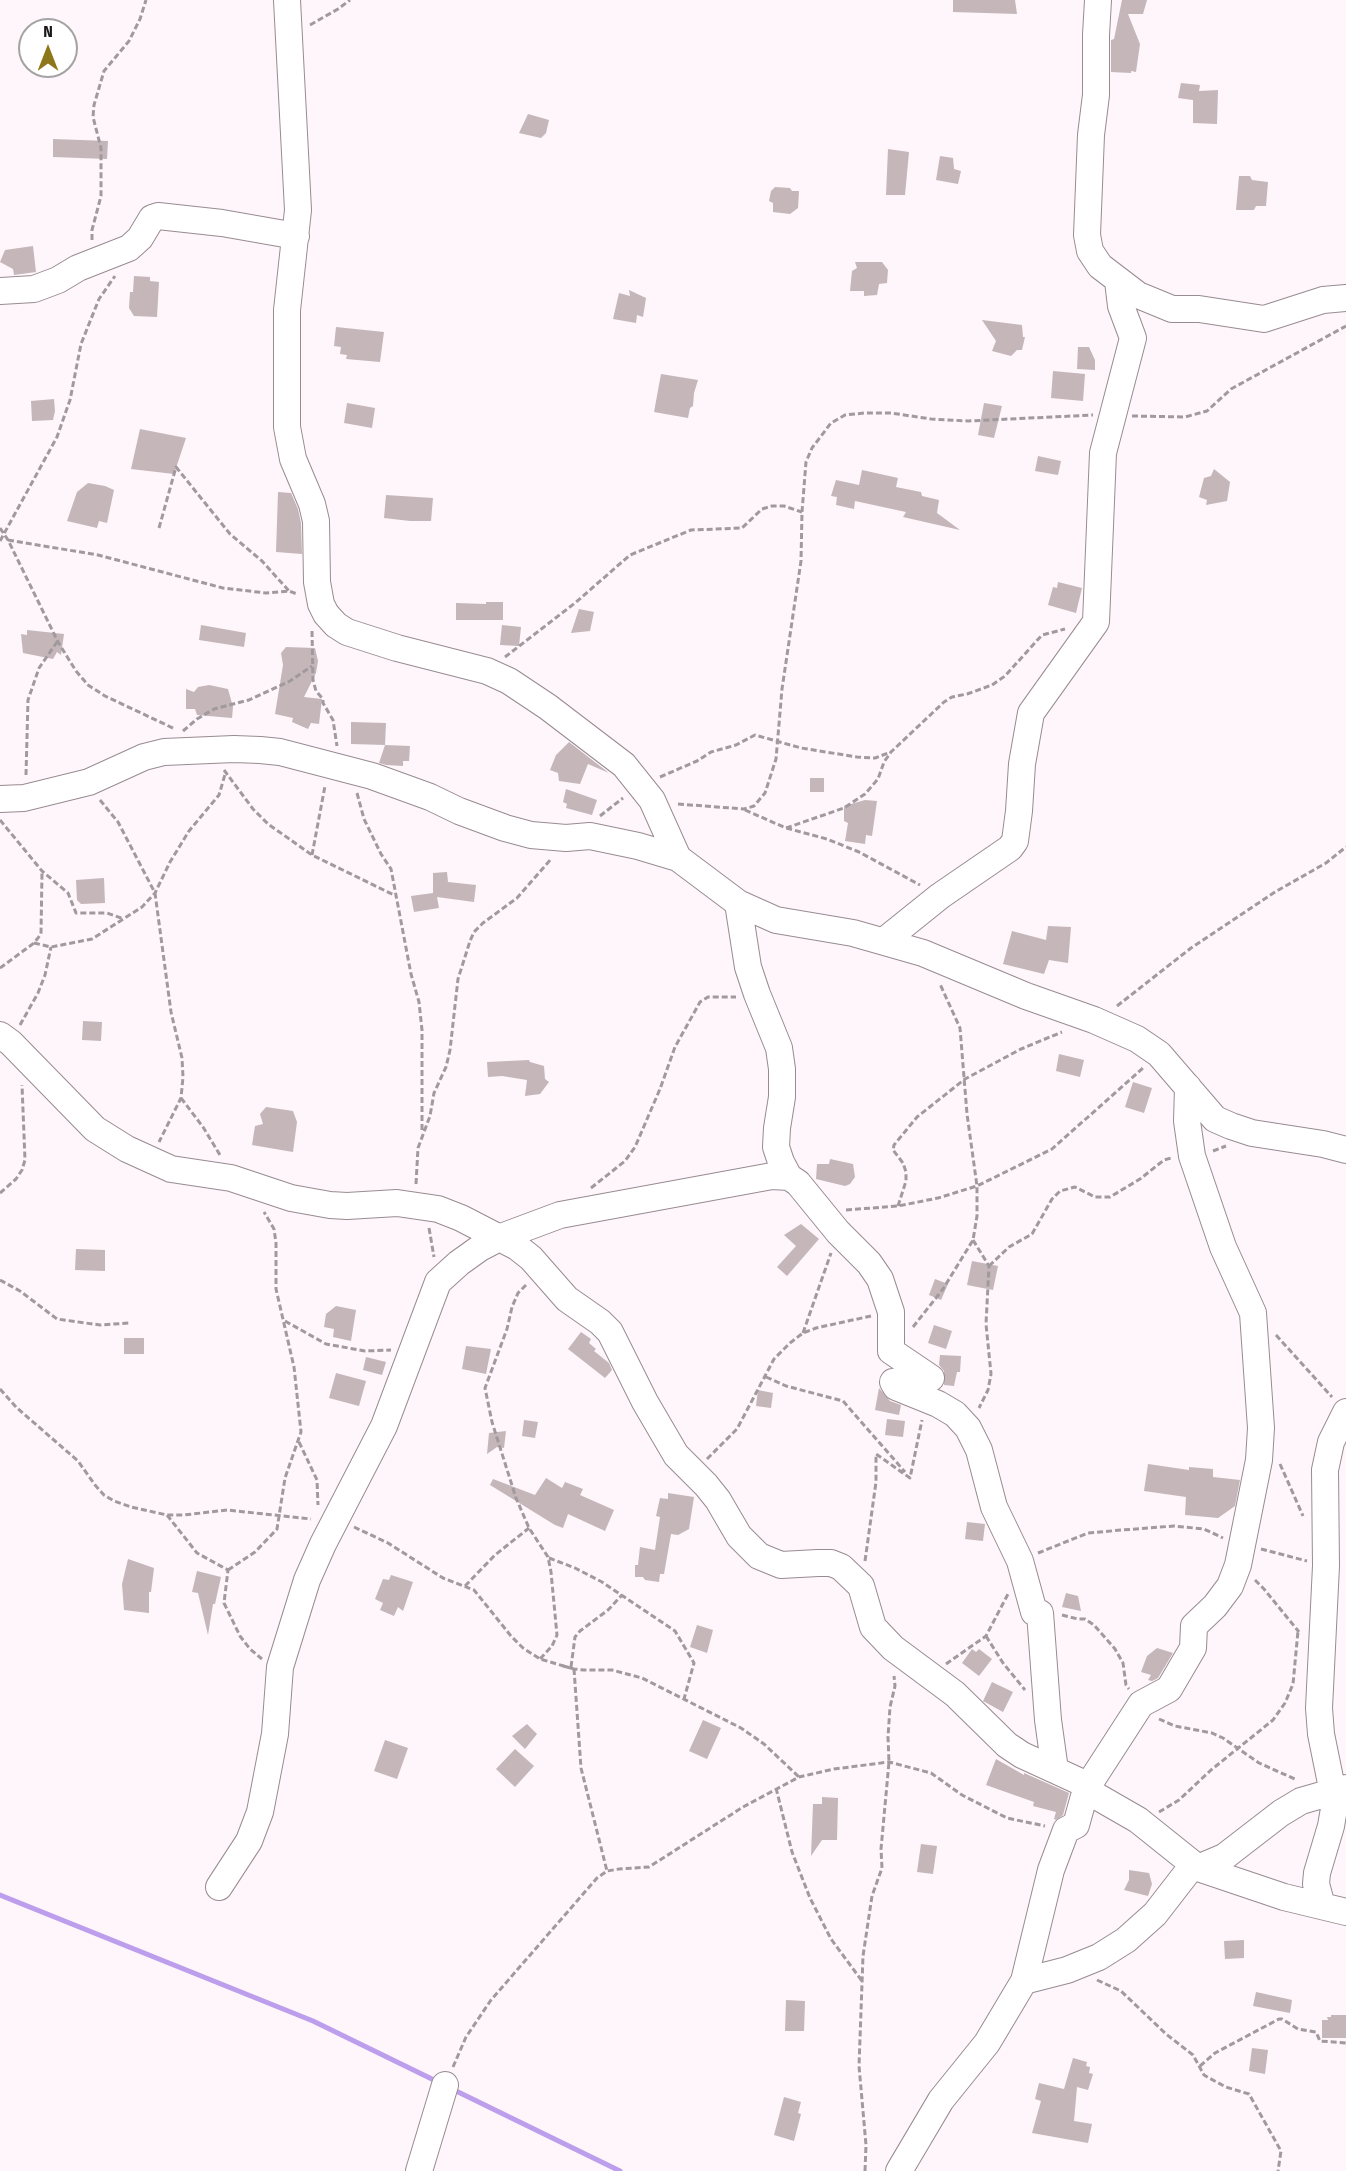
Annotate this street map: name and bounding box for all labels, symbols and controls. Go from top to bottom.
north arrow [18,18,78,78]
text: N [43,22,53,41]

